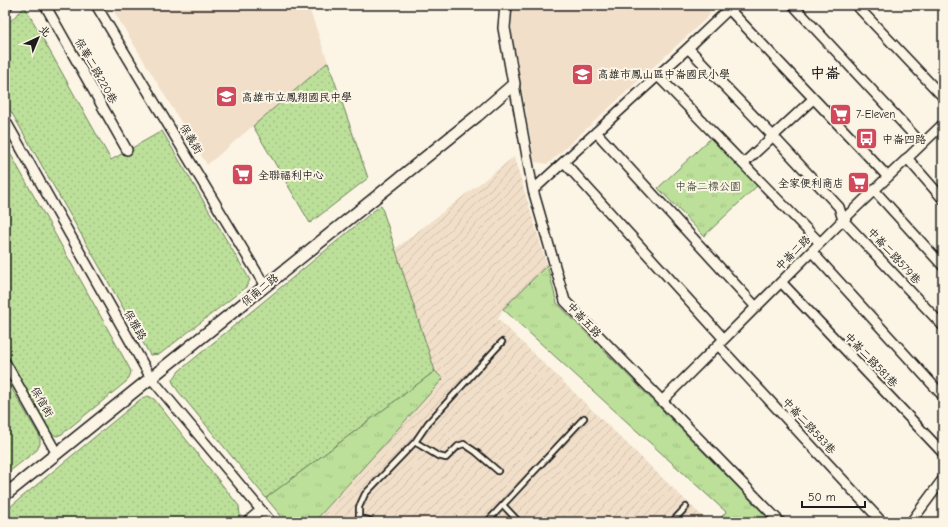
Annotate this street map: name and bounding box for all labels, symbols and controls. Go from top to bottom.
north arrow [18,18,58,58]
text: 北 [36,23,53,40]
street label: 保華二路220巷 [72,36,120,106]
school or university icon: 高雄市鳳山區中崙國民小學 [569,61,595,87]
district label: 中崙 [810,64,840,82]
place label: 高雄市鳳山區中崙國民小學 [598,68,730,81]
school or university icon: 高雄市立鳳翔國民中學 [213,84,239,110]
place label: 高雄市立鳳翔國民中學 [242,91,352,104]
supermarket icon: 7-Eleven [827,101,853,127]
place label: 7-Eleven [856,108,895,121]
street label: 保義街 [177,122,206,157]
bus stop icon: 中崙四路 [853,126,879,152]
place label: 中崙四路 [882,133,926,146]
supermarket icon: 全聯福利中心 [229,162,255,188]
place label: 全聯福利中心 [258,169,324,182]
supermarket icon: 全家便利商店 [846,170,872,196]
place label: 全家便利商店 [778,177,844,190]
park label: 中崙二標公園 [675,180,741,193]
street label: 中崙二路579巷 [865,225,923,287]
street label: 中崙二路 [773,233,813,273]
street label: 保南二路 [239,271,281,309]
street label: 中崙五路 [564,300,604,340]
street label: 保雅路 [121,307,149,343]
street label: 中崙二路581巷 [842,330,900,390]
street label: 保信街 [28,384,56,420]
street label: 中崙二路583巷 [780,395,838,457]
scale bar [802,483,865,509]
text: 50 m [808,490,836,504]

